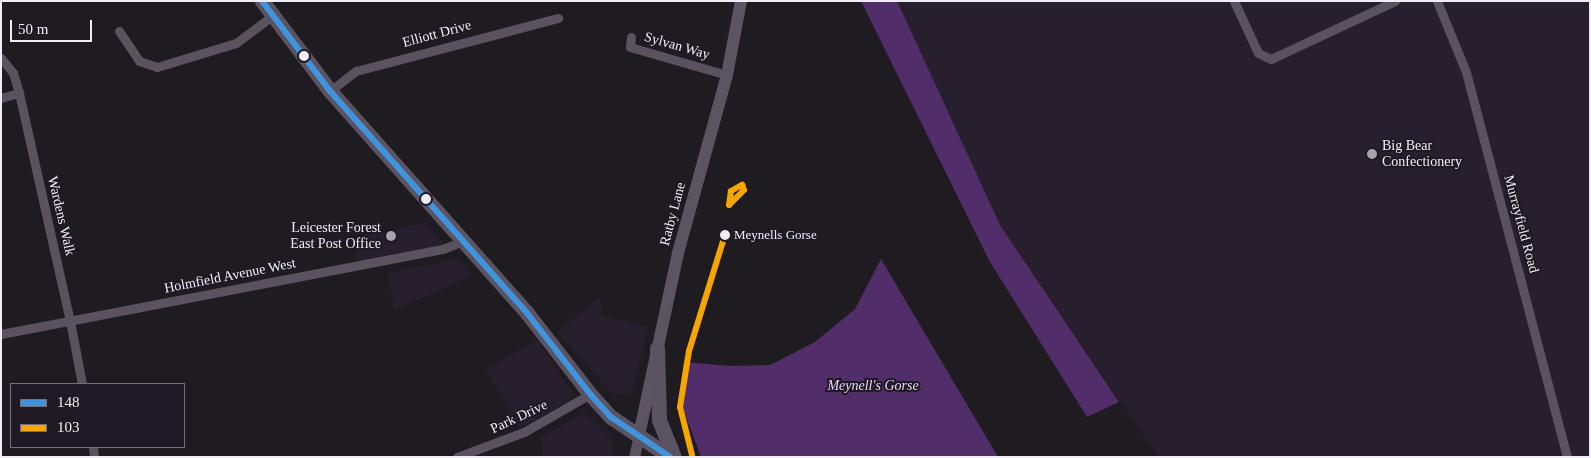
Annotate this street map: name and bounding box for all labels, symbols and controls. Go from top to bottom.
scale bar [12,10,95,42]
street label: Elliott Drive [401,17,473,51]
text: 50 m [18,21,48,37]
street label: Sylvan Way [642,29,712,63]
unlabelled marker [299,51,309,61]
place label: Big Bear Confectionery [1382,138,1462,170]
marker: Big Bear Confectionery [1366,148,1378,160]
street label: Murrayfield Road [1500,173,1542,275]
street label: Wardens Walk [44,174,78,258]
street label: Ratby Lane [656,180,690,248]
unlabelled marker [421,194,431,204]
place label: Leicester Forest East Post Office [290,220,381,252]
place label: Meynells Gorse [734,227,817,243]
marker: Leicester Forest East Post Office [385,230,397,242]
marker: Meynells Gorse [720,230,730,240]
street label: Holmfield Avenue West [162,255,298,297]
park label: Meynell's Gorse [827,378,919,394]
legend [10,383,185,448]
text: 148 [57,394,80,410]
street label: Park Drive [488,396,550,438]
text: 103 [57,419,80,435]

